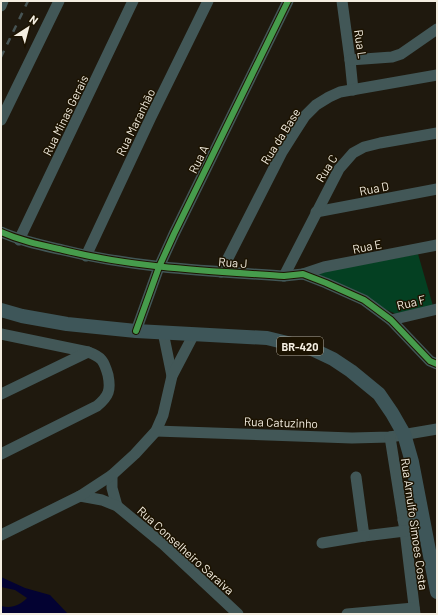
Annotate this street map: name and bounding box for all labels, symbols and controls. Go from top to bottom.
north arrow [8,8,48,48]
text: N [27,12,41,27]
street label: Rua L [352,29,370,60]
street label: Rua Minas Gerais [39,72,91,158]
street label: Rua Maranhão [113,86,157,158]
street label: Rua da Base [257,106,303,166]
street label: Rua A [185,143,211,175]
street label: Rua C [312,152,340,184]
street label: Rua D [358,178,390,198]
street label: Rua E [351,236,383,256]
street label: Rua J [218,254,248,270]
street label: Rua F [395,292,427,312]
road number: BR-420 [277,337,323,355]
street label: Rua Catuzinho [244,414,318,430]
street label: Rua Arnulfo Simoes Costa [399,457,431,591]
street label: Rua Conselheiro Saraiva [135,503,237,597]

